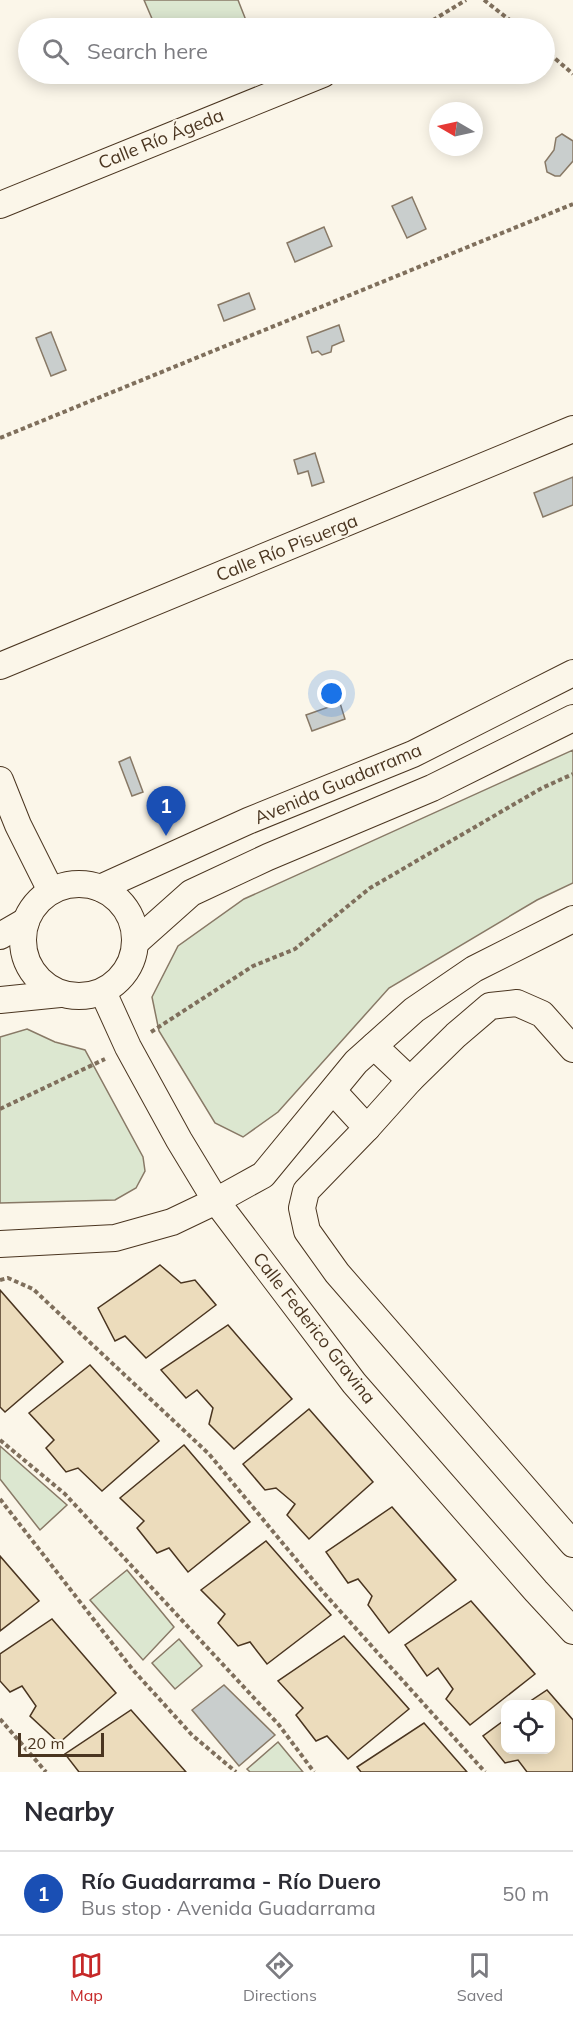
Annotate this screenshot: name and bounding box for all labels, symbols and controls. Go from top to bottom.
search box [18,18,555,84]
icon: search [39,35,72,68]
text: Search here [87,37,208,65]
north arrow [429,102,483,156]
street label: Calle Río Ágeda [95,103,227,174]
street label: Calle Río Pisuerga [213,509,361,586]
your location [317,679,346,708]
street label: Avenida Guadarrama [251,738,425,829]
pin: 1 [146,786,186,836]
street label: Calle Federico Gravina [248,1247,381,1408]
map controls [501,1700,555,1754]
button: locate [501,1700,555,1754]
scale bar [18,1730,104,1758]
text: 20 m [27,1733,64,1753]
text: Nearby [24,1795,114,1828]
text: Río Guadarrama - Río Duero [81,1867,381,1895]
text: 1 [38,1881,50,1906]
text: 50 m [502,1881,549,1906]
text: Bus stop · Avenida Guadarrama [81,1895,376,1920]
tab: Map [70,1949,103,2005]
tab: Directions [243,1949,317,2005]
tab: Saved [457,1949,503,2005]

